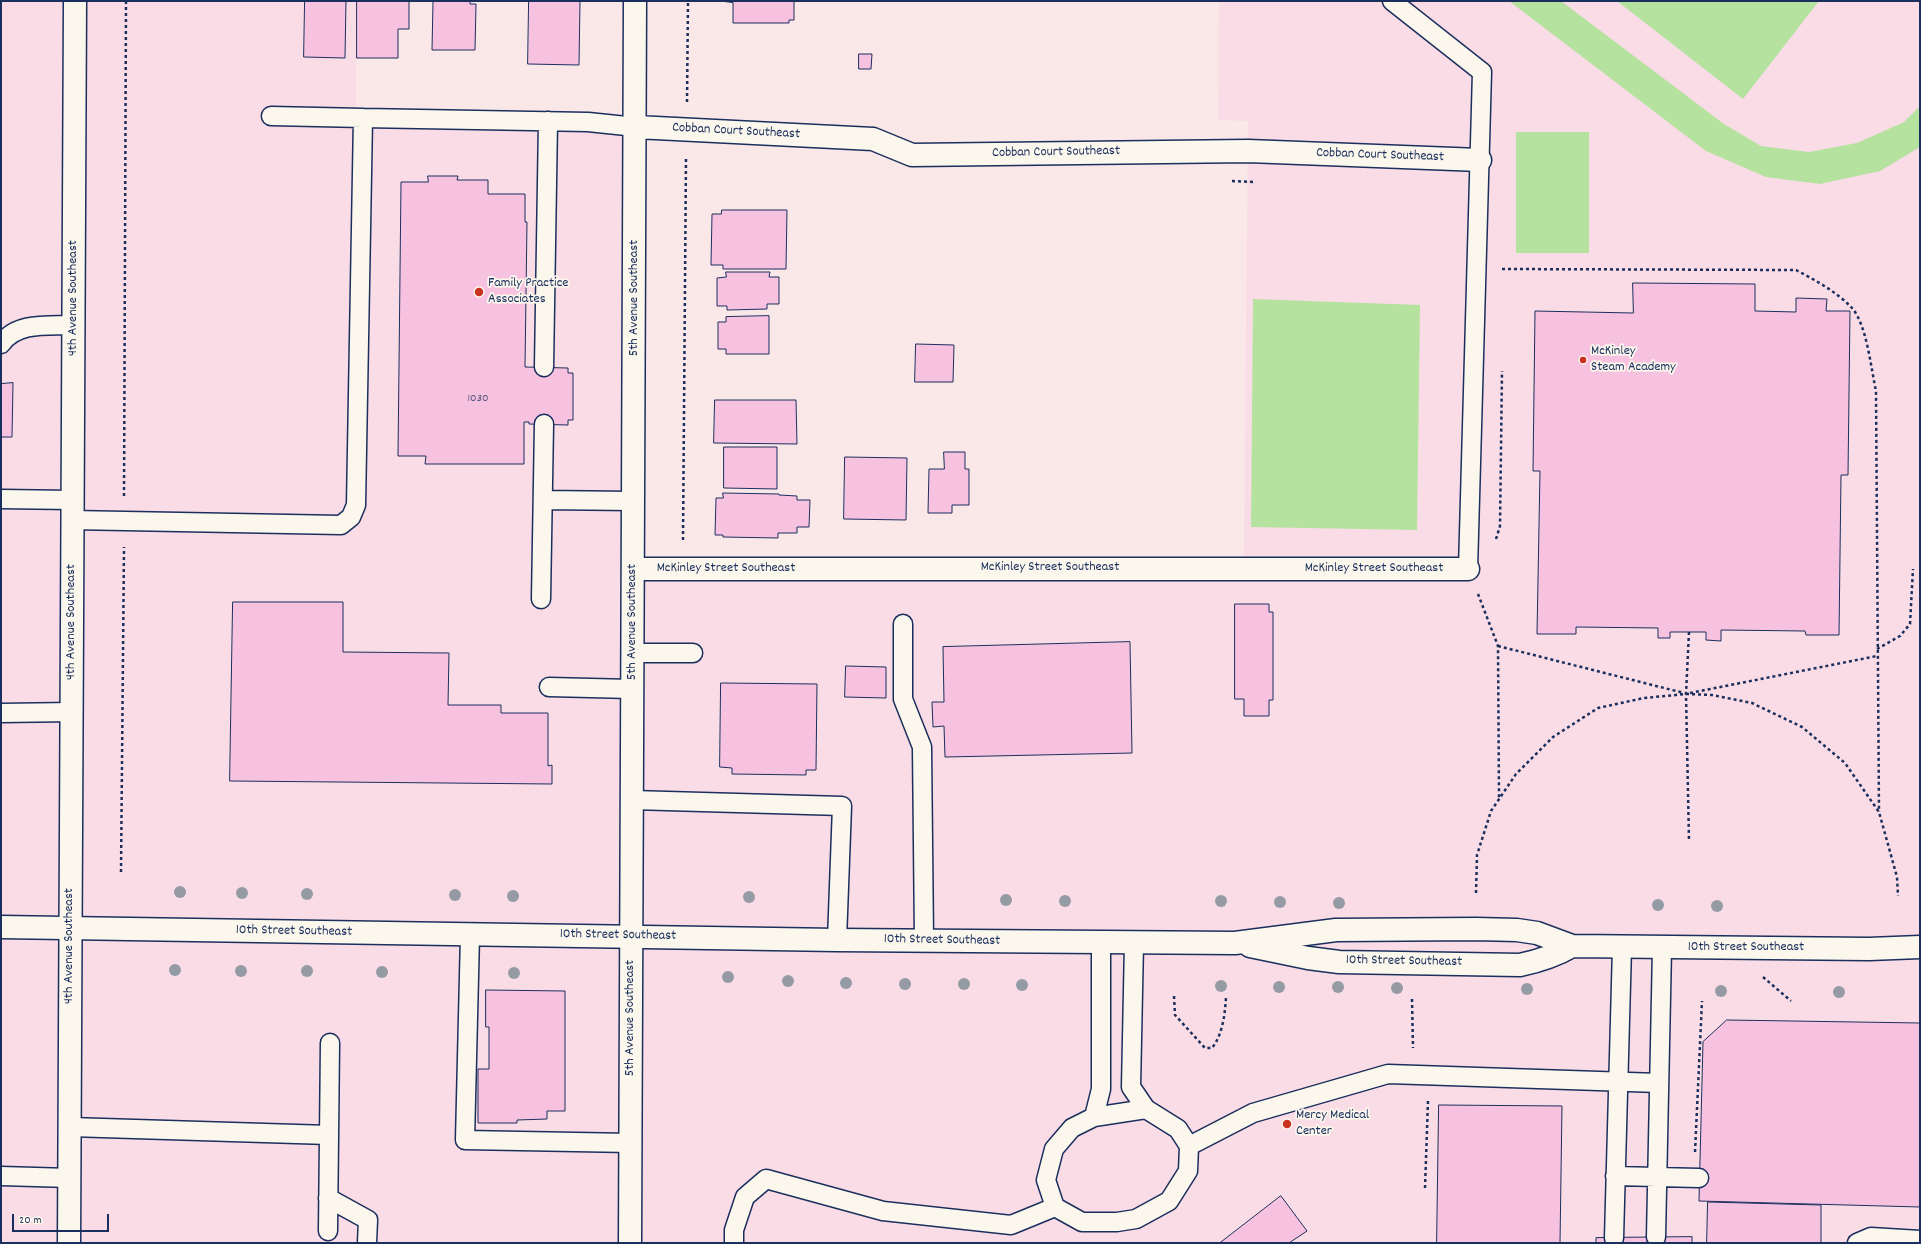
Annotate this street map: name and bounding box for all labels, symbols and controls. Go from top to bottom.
street label: Cobban Court Southeast [672,120,800,144]
street label: Cobban Court Southeast [992,143,1120,163]
street label: Cobban Court Southeast [1316,145,1444,167]
street label: 4th Avenue Southeast [66,240,82,356]
street label: 5th Avenue Southeast [627,240,643,356]
place label: Family Practice Associates [488,276,568,308]
marker: Family Practice Associates [473,286,485,298]
place label: McKinley Steam Academy [1591,344,1676,376]
marker: McKinley Steam Academy [1578,355,1588,365]
house number: 1030 [467,392,489,406]
street label: McKinley Street Southeast [981,560,1119,576]
street label: McKinley Street Southeast [657,561,795,577]
street label: McKinley Street Southeast [1305,561,1443,577]
street label: 4th Avenue Southeast [64,564,80,680]
street label: 5th Avenue Southeast [625,564,641,680]
street label: 4th Avenue Southeast [62,888,78,1004]
street label: 10th Street Southeast [236,923,352,941]
street label: 10th Street Southeast [560,927,676,945]
street label: 10th Street Southeast [884,932,1000,950]
street label: 10th Street Southeast [1688,940,1804,956]
street label: 10th Street Southeast [1346,953,1462,971]
street label: 5th Avenue Southeast [623,960,639,1076]
place label: Mercy Medical Center [1296,1108,1369,1140]
marker: Mercy Medical Center [1281,1118,1293,1130]
scale bar [14,1206,111,1232]
text: 20 m [19,1212,42,1229]

